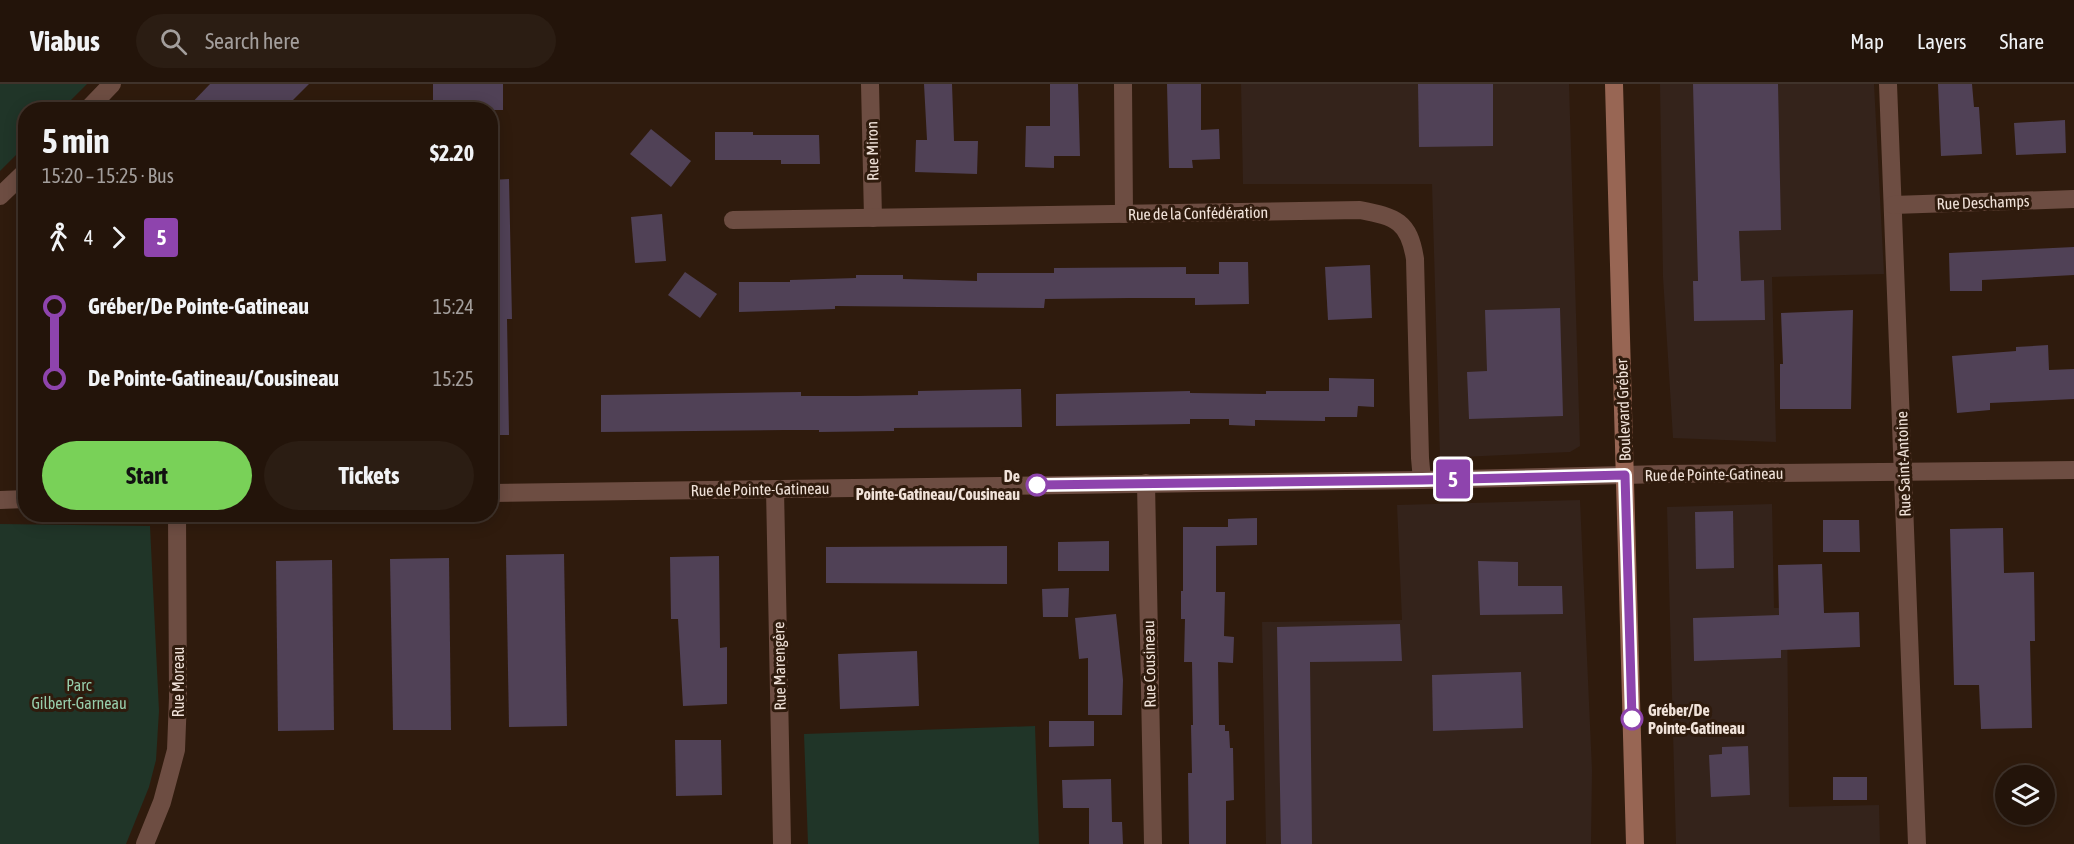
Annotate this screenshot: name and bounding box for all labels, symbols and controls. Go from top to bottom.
search box [136,14,556,68]
text: Viabus [30,25,100,57]
icon: search [157,25,190,58]
text: Search here [205,28,300,54]
text: Map [1850,29,1884,53]
text: Layers [1917,29,1967,53]
text: Share [2000,29,2044,53]
street label: Rue Miron [862,121,882,181]
text: 5 min [42,122,109,160]
text: $2.20 [430,140,474,166]
text: 15:20 – 15:25 · Bus [42,164,174,187]
street label: Rue Deschamps [1936,191,2030,214]
street label: Rue de la Confédération [1128,203,1268,223]
icon: walk [42,221,75,254]
icon: forward [102,221,135,254]
text: 5 [156,225,166,249]
text: 4 [84,226,93,249]
text: Gréber/De Pointe-Gatineau [88,293,309,319]
text: 15:24 [433,295,474,318]
street label: Boulevard Gréber [1612,358,1634,461]
text: De Pointe-Gatineau/Cousineau [88,365,339,391]
text: 15:25 [433,367,474,390]
street label: Rue Saint-Antoine [1892,411,1914,517]
button: Start [42,441,252,510]
button: Tickets [264,441,474,510]
line badge: 5 [1434,460,1472,498]
street label: Rue de Pointe-Gatineau [1644,464,1784,484]
place label: De Pointe-Gatineau/Cousineau [856,467,1020,503]
text: 5 [1448,467,1458,491]
marker: De Pointe-Gatineau/Cousineau [1026,474,1048,496]
street label: Rue de Pointe-Gatineau [690,479,830,499]
street label: Rue Cousineau [1139,620,1159,708]
street label: Rue Marengère [769,621,790,711]
street label: Rue Moreau [169,647,187,717]
park label: Parc Gilbert-Garneau [31,676,127,712]
place label: Gréber/De Pointe-Gatineau [1648,701,1745,737]
marker: Gréber/De Pointe-Gatineau [1621,708,1643,730]
map controls [1995,765,2055,825]
button: layers [1995,765,2055,825]

